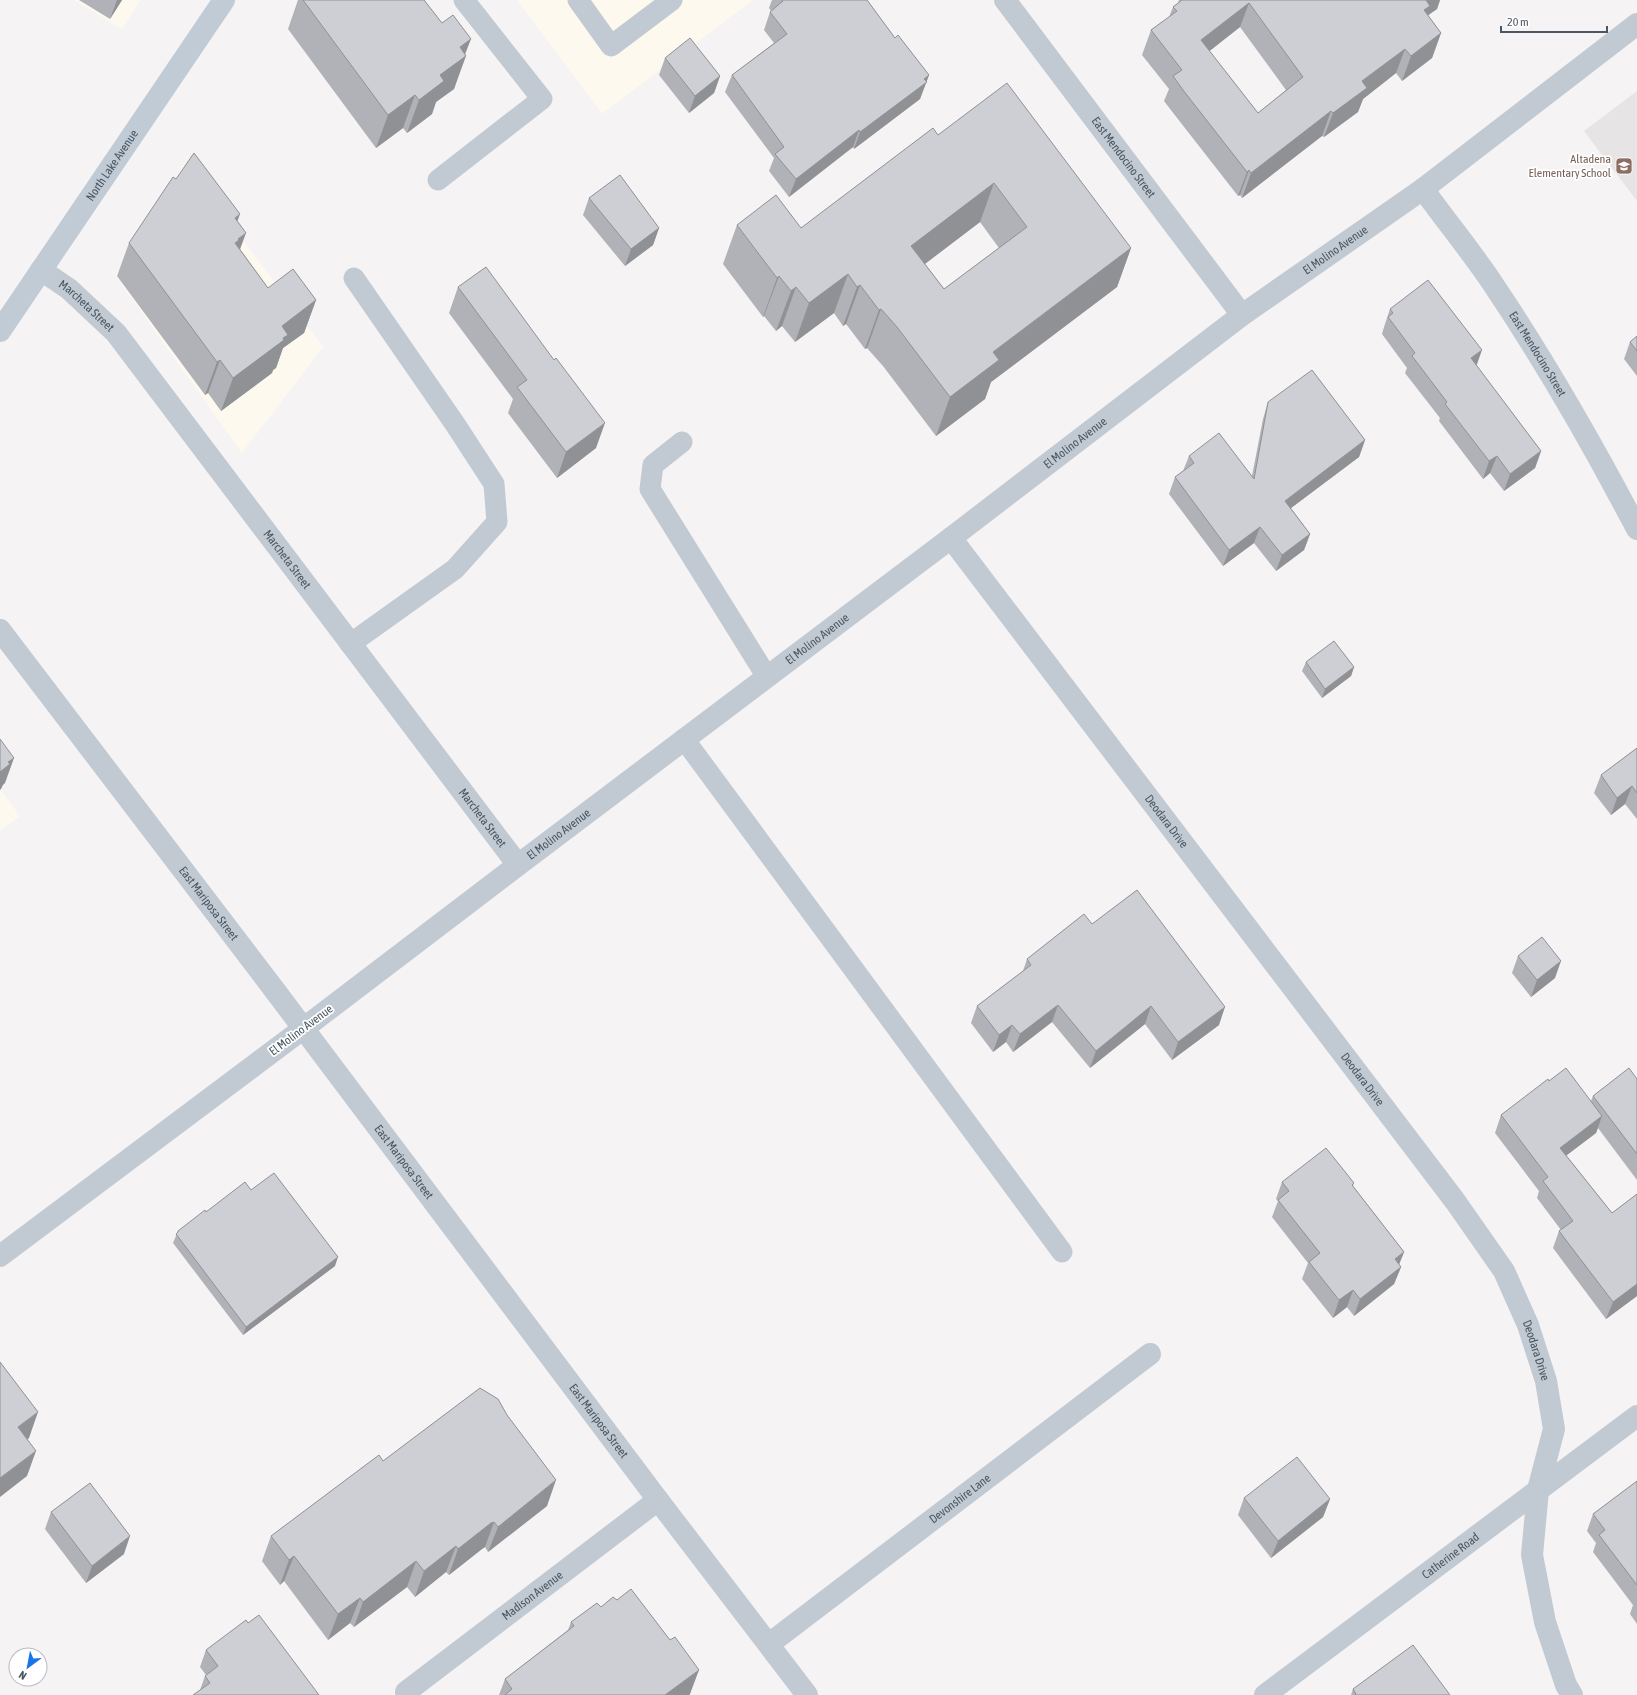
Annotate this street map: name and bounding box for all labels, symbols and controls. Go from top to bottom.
scale bar [1501,8,1607,34]
text: 20 m [1507,15,1529,29]
street label: East Mendocino Street [1089,114,1159,201]
street label: North Lake Avenue [83,127,141,204]
place label: Altadena Elementary School [1529,152,1612,180]
school or university icon: Altadena Elementary School [1614,156,1634,176]
street label: El Molino Avenue [1300,223,1371,277]
street label: Marcheta Street [56,277,117,335]
street label: East Mendocino Street [1506,309,1569,400]
street label: El Molino Avenue [1041,414,1110,472]
street label: Marcheta Street [260,527,314,592]
street label: El Molino Avenue [783,611,852,667]
street label: Marcheta Street [456,786,509,850]
street label: Deodara Drive [1142,792,1191,851]
street label: El Molino Avenue [524,806,593,863]
street label: East Mariposa Street [176,864,242,944]
street label: El Molino Avenue [266,1002,336,1058]
street label: Deodara Drive [1338,1050,1387,1109]
street label: East Mariposa Street [371,1122,437,1202]
street label: Deodara Drive [1520,1318,1552,1382]
street label: East Mariposa Street [566,1381,631,1461]
street label: Devonshire Lane [927,1471,993,1526]
street label: Catherine Road [1419,1530,1482,1582]
street label: Madison Avenue [499,1568,566,1623]
north arrow [8,1647,48,1687]
text: N [17,1669,29,1682]

